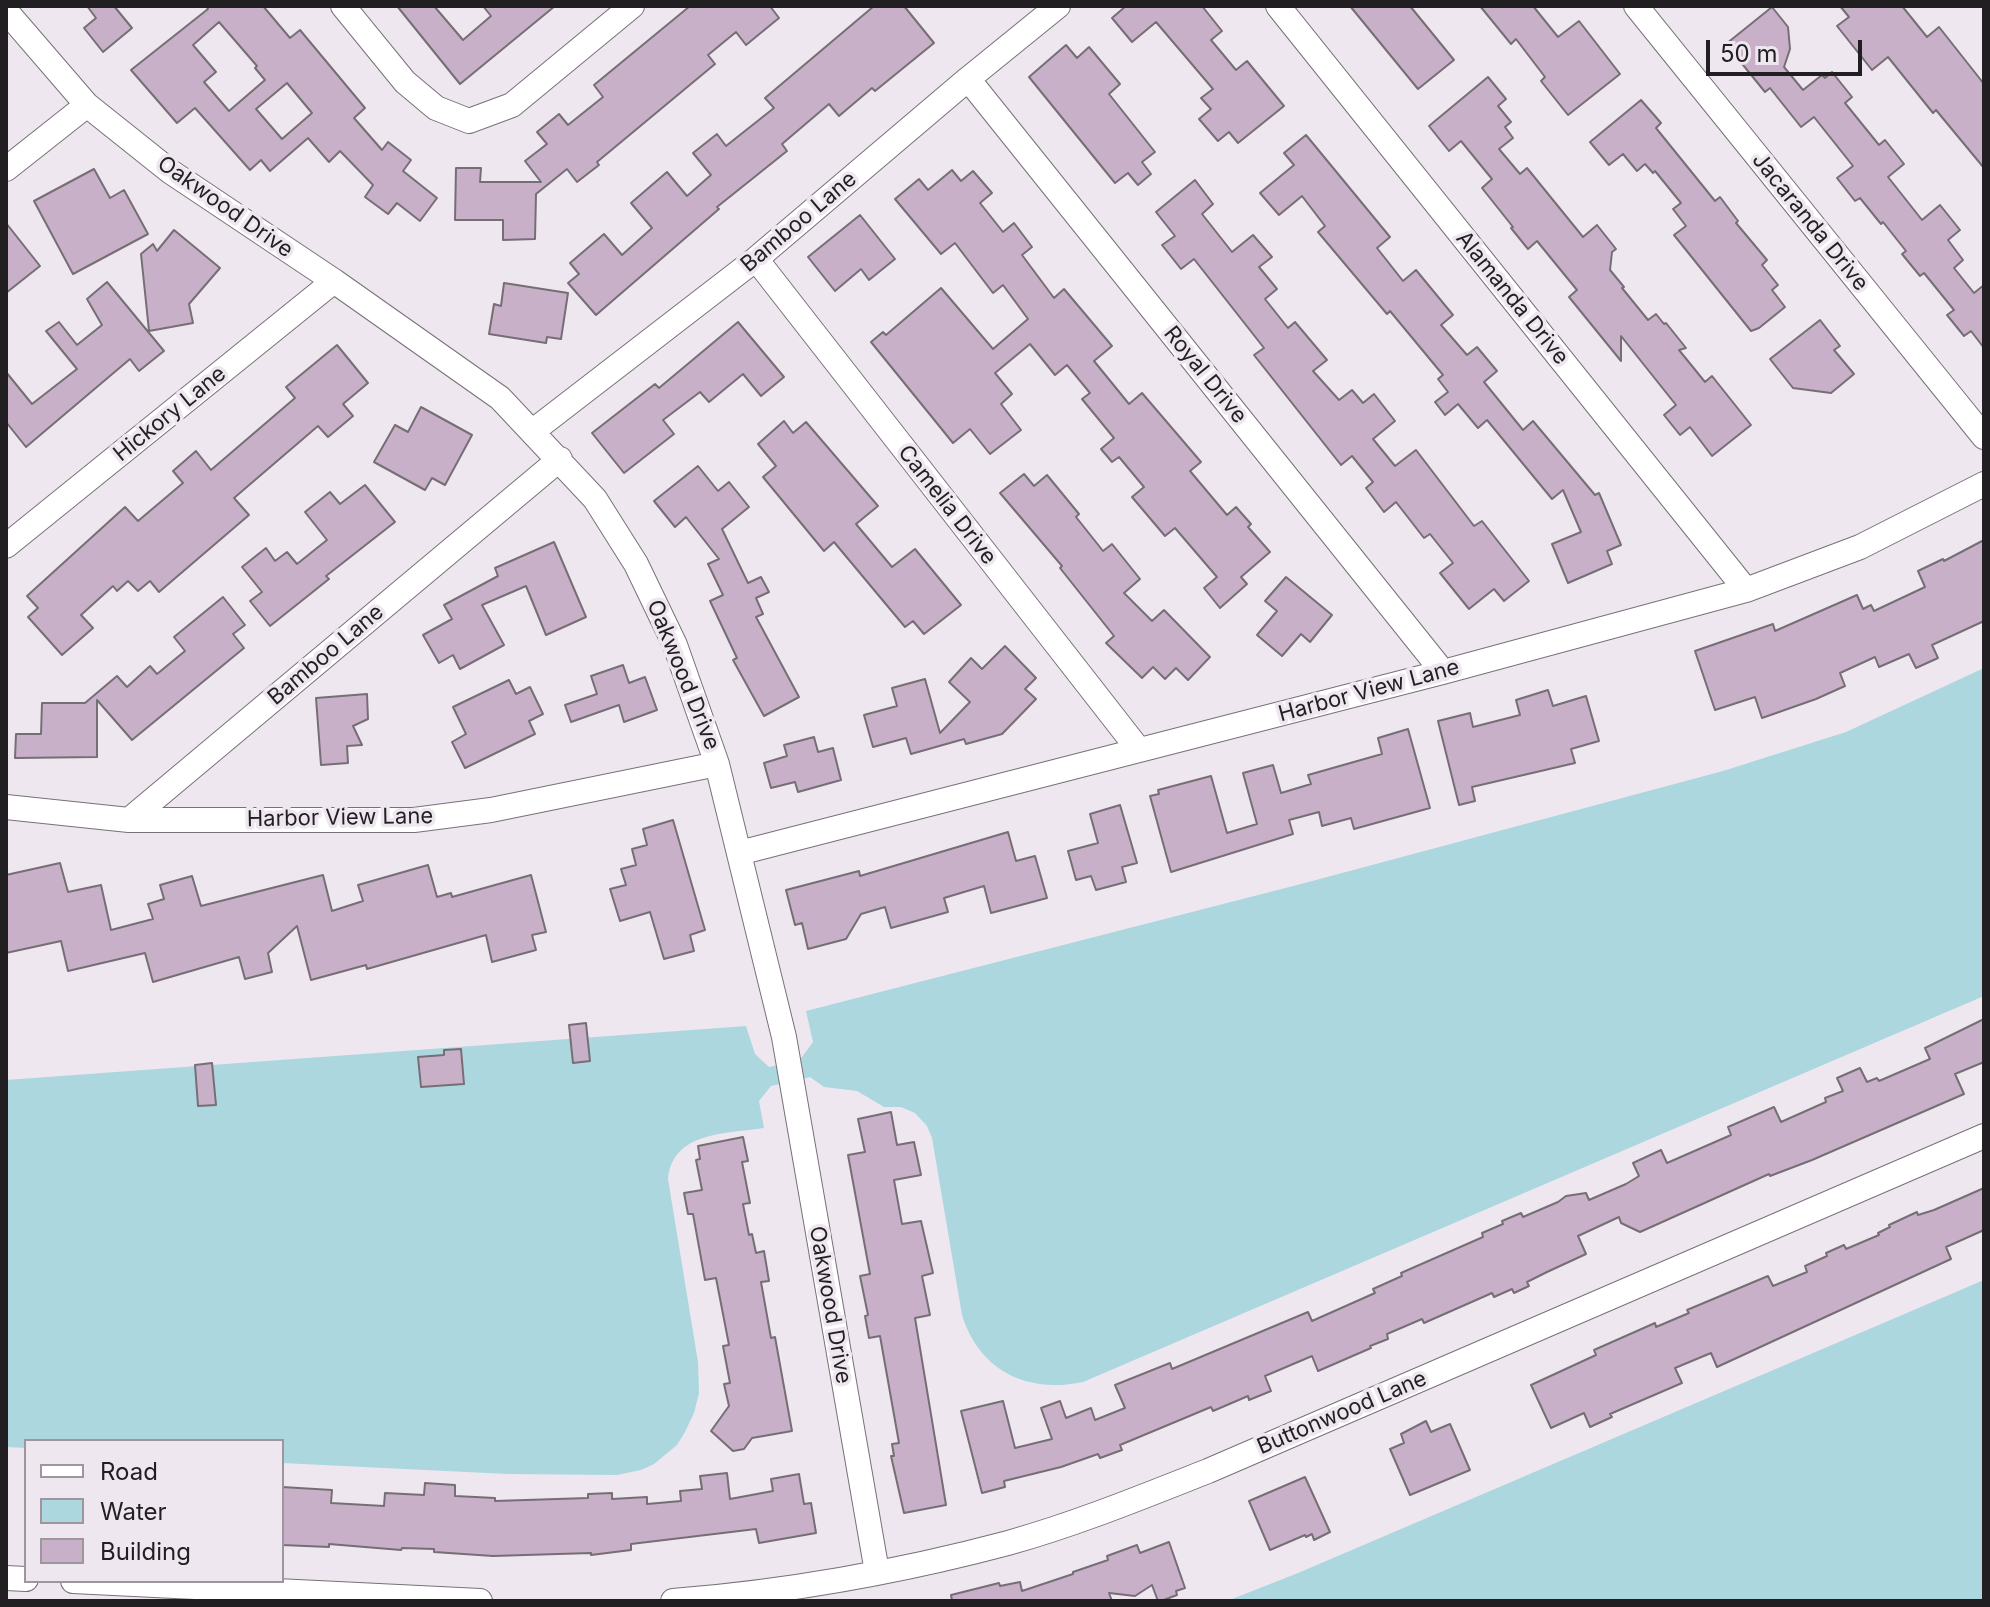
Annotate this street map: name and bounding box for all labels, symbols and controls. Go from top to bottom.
scale bar [1710,24,1866,74]
text: 50 m [1720,39,1778,68]
street label: Jacaranda Drive [1746,148,1874,296]
street label: Oakwood Drive [152,150,298,264]
street label: Bamboo Lane [736,166,862,278]
street label: Alamanda Drive [1450,226,1574,370]
street label: Royal Drive [1158,321,1252,429]
street label: Hickory Lane [109,361,231,467]
street label: Camelia Drive [892,440,1002,570]
street label: Oakwood Drive [641,596,725,754]
street label: Bamboo Lane [263,599,389,711]
street label: Harbor View Lane [1276,654,1462,728]
street label: Harbor View Lane [247,803,433,833]
street label: Oakwood Drive [803,1224,857,1386]
street label: Buttonwood Lane [1253,1365,1431,1461]
legend [24,1439,284,1583]
text: Road [100,1457,158,1486]
text: Water [100,1497,167,1526]
text: Building [100,1537,191,1566]

